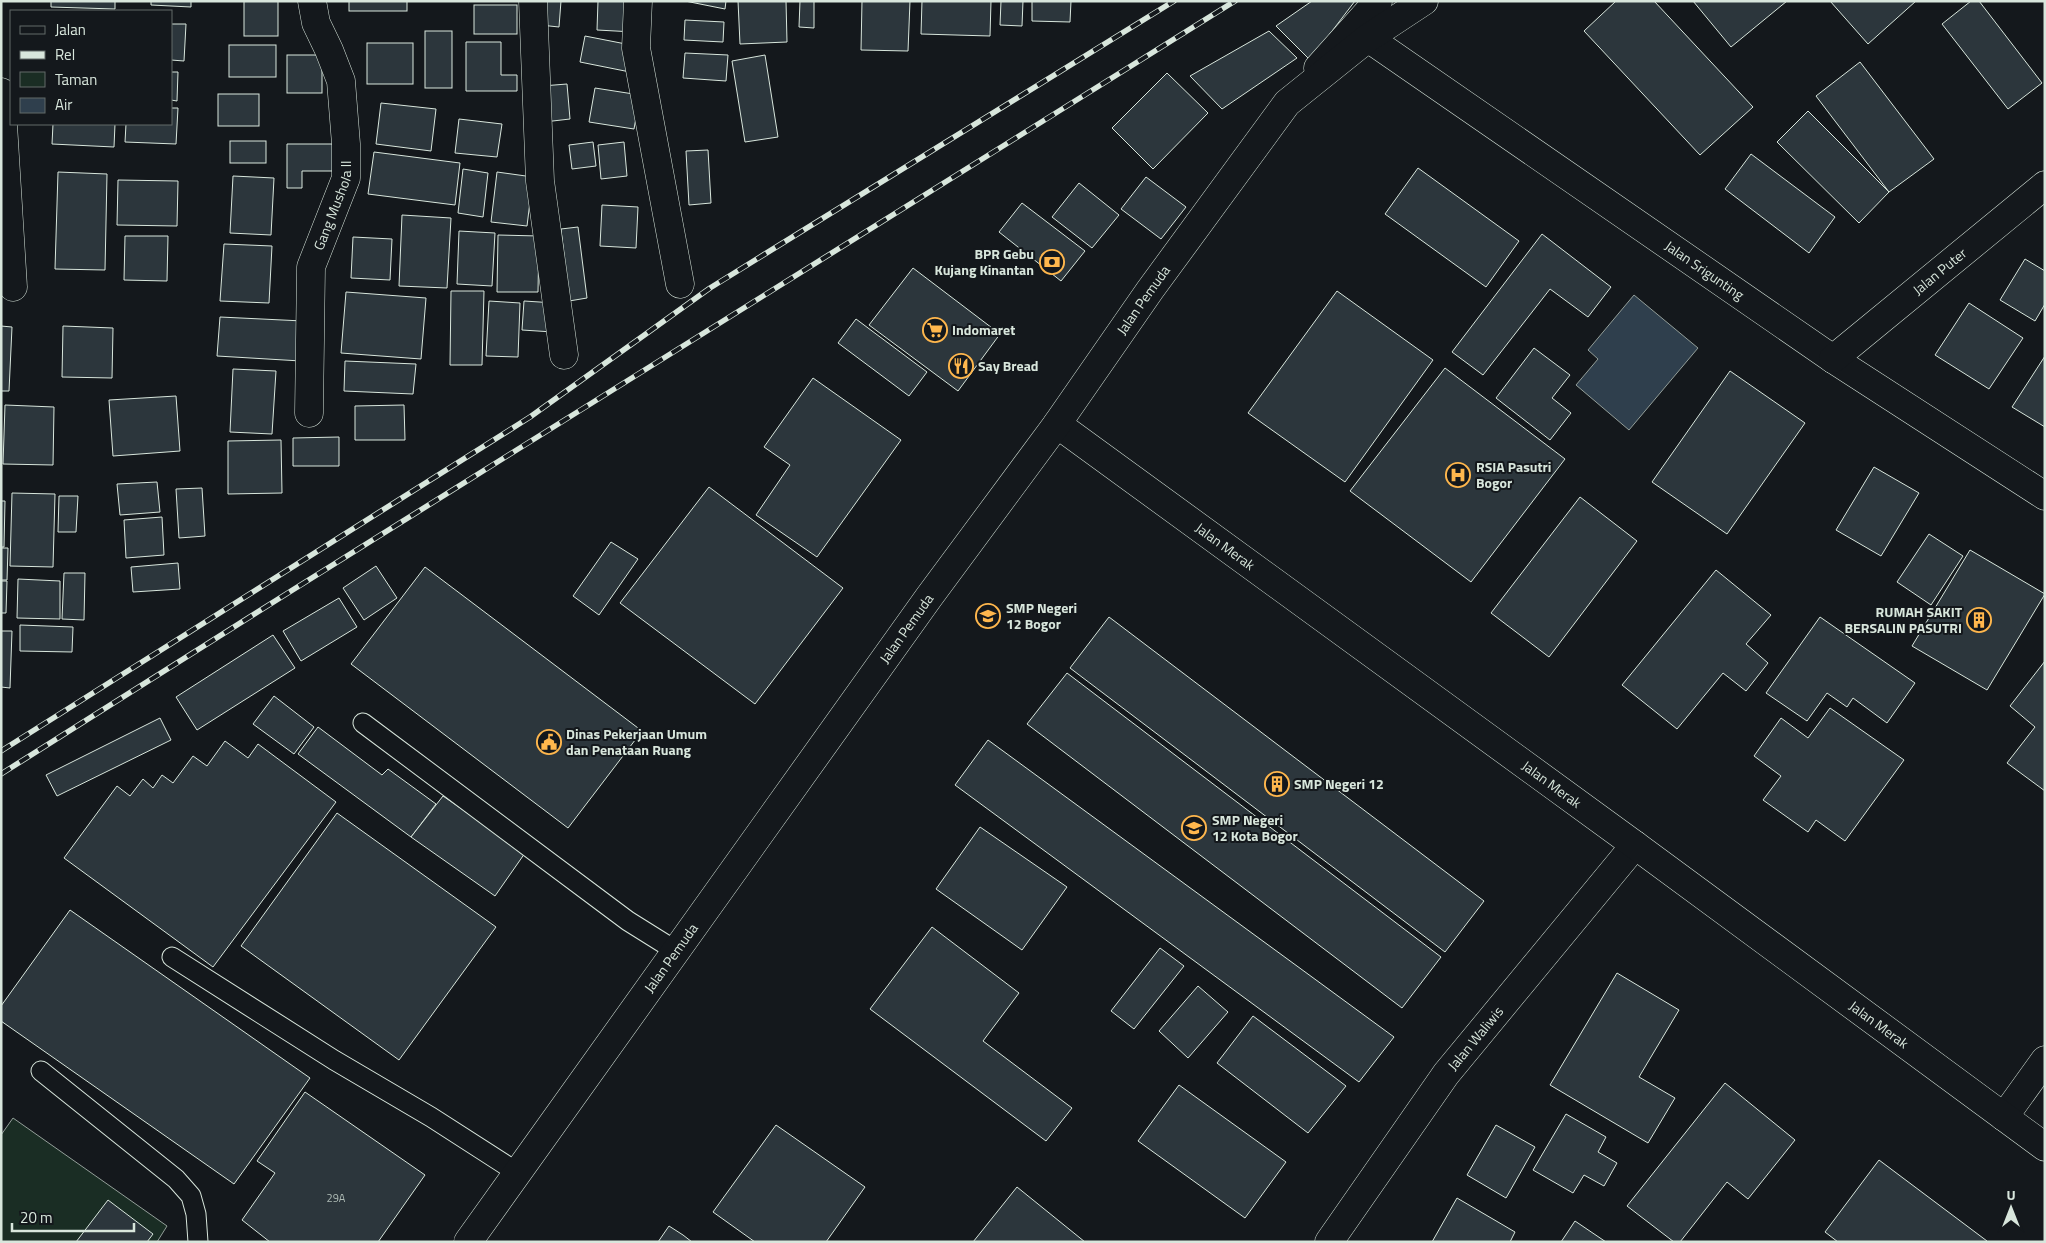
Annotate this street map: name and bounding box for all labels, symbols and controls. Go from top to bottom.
legend [10,10,172,125]
text: Jalan [55,18,86,41]
text: Rel [55,43,75,66]
text: Taman [55,68,97,91]
text: Air [55,93,72,116]
street label: Gang Mushola II [308,160,356,253]
street label: Jalan Srigunting [1661,235,1749,305]
street label: Jalan Puter [1908,242,1971,300]
place label: BPR Gebu Kujang Kinantan [935,243,1034,280]
bank icon: BPR Gebu Kujang Kinantan [1039,249,1065,275]
street label: Jalan Pemuda [1111,261,1175,339]
supermarket icon: Indomaret [922,317,948,343]
place label: Indomaret [952,319,1015,340]
restaurant icon: Say Bread [948,353,974,379]
place label: Say Bread [978,355,1038,376]
place label: RSIA Pasutri Bogor [1476,456,1551,493]
hospital icon: RSIA Pasutri Bogor [1445,462,1471,488]
street label: Jalan Merak [1191,517,1260,575]
street label: Jalan Pemuda [874,589,938,667]
place label: SMP Negeri 12 Bogor [1006,597,1077,634]
place label: RUMAH SAKIT BERSALIN PASUTRI [1845,601,1963,638]
school or university icon: SMP Negeri 12 Bogor [975,603,1001,629]
building icon: RUMAH SAKIT BERSALIN PASUTRI [1966,607,1992,633]
place label: Dinas Pekerjaan Umum dan Penataan Ruang [566,723,707,760]
public building icon: Dinas Pekerjaan Umum dan Penataan Ruang [536,729,562,755]
street label: Jalan Merak [1518,755,1586,813]
building icon: SMP Negeri 12 [1264,771,1290,797]
place label: SMP Negeri 12 [1294,773,1384,794]
place label: SMP Negeri 12 Kota Bogor [1212,809,1298,846]
school or university icon: SMP Negeri 12 Kota Bogor [1181,815,1207,841]
street label: Jalan Pemuda [638,919,703,997]
street label: Jalan Merak [1845,995,1914,1053]
street label: Jalan Waliwis [1442,1001,1508,1075]
north arrow [1986,1183,2036,1233]
text: U [2006,1184,2016,1205]
house number: 29A [327,1190,346,1206]
scale bar [12,1200,135,1232]
text: 20 m [20,1206,53,1229]

